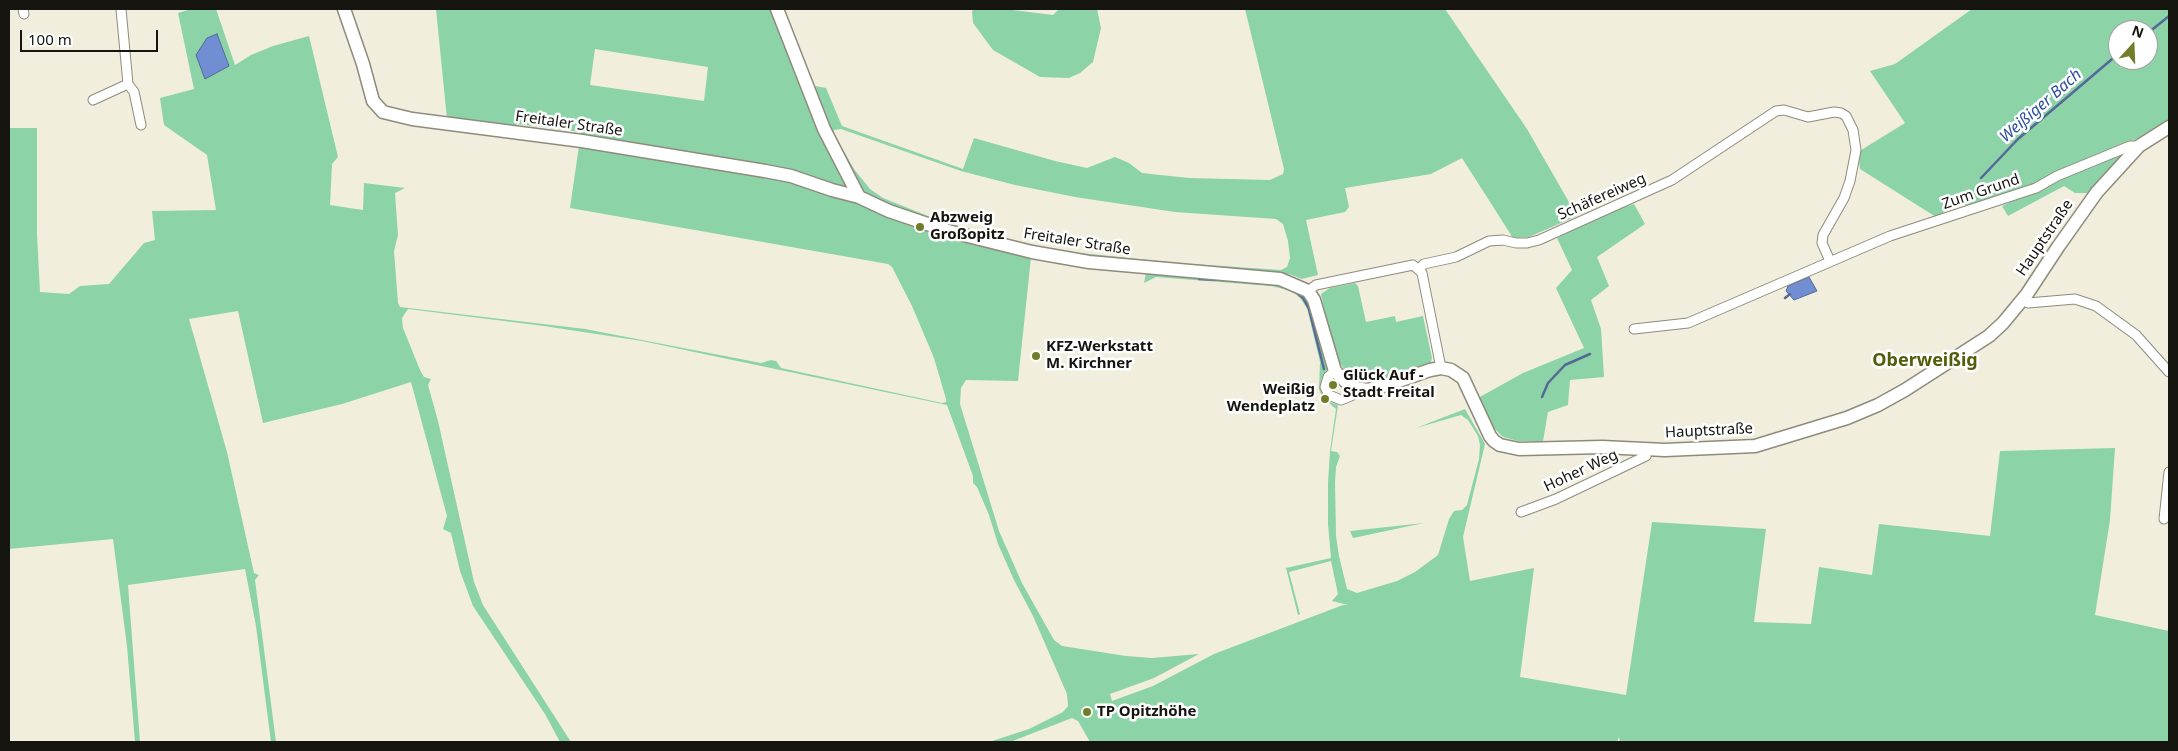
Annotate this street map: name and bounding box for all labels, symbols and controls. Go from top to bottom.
scale bar [22,20,160,52]
north arrow [2108,20,2158,70]
text: N [2129,20,2147,42]
text: 100 m [28,29,72,49]
water label: Weißiger Bach [1996,65,2086,147]
street label: Freitaler Straße [514,108,624,140]
street label: Schäfereiweg [1555,170,1649,224]
street label: Zum Grund [1940,170,2022,214]
street label: Hauptstraße [2013,196,2077,280]
place label: Abzweig Großopitz [930,209,1004,244]
marker: Abzweig Großopitz [914,221,926,233]
street label: Freitaler Straße [1022,225,1132,259]
place label: KFZ-Werkstatt M. Kirchner [1046,338,1153,373]
marker: KFZ-Werkstatt M. Kirchner [1030,350,1042,362]
district label: Oberweißig [1872,350,1978,372]
place label: Glück Auf - Stadt Freital [1343,367,1435,402]
marker: Glück Auf - Stadt Freital [1327,379,1339,391]
place label: Weißig Wendeplatz [1227,381,1315,416]
marker: Weißig Wendeplatz [1319,393,1331,405]
street label: Hauptstraße [1664,420,1754,442]
street label: Hoher Weg [1541,446,1621,496]
place label: TP Opitzhöhe [1097,703,1196,721]
marker: TP Opitzhöhe [1081,706,1093,718]

